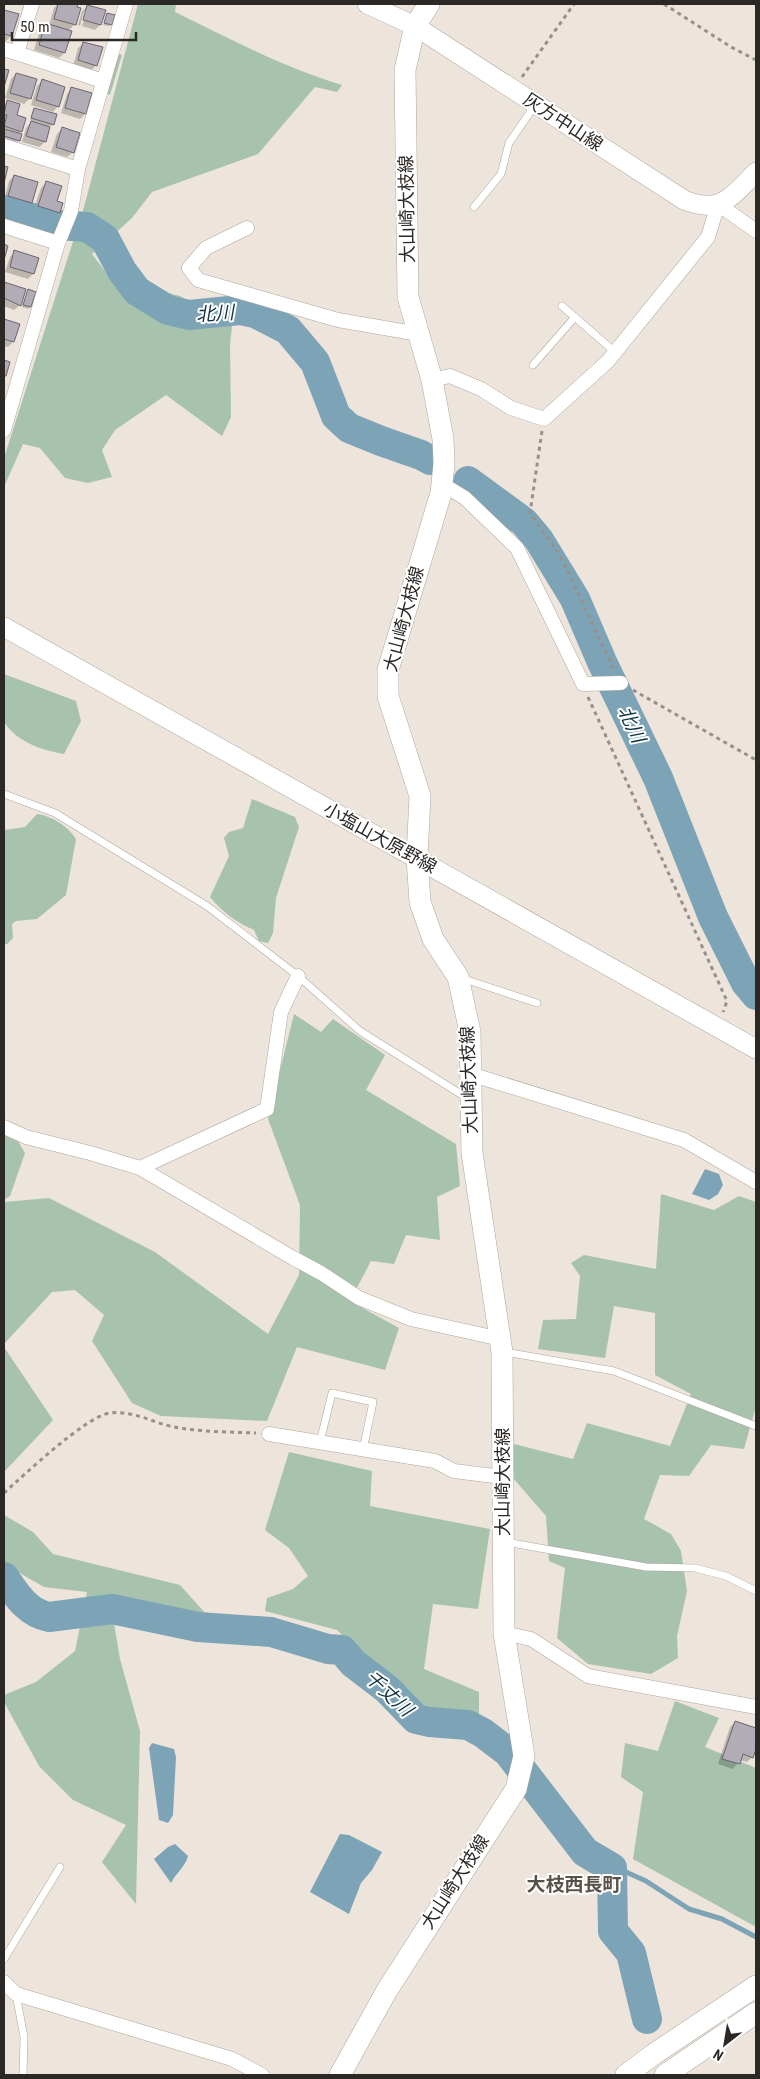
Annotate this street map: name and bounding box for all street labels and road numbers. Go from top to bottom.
street label: 灰方中山線 [520,88,607,155]
street label: 大山崎大枝線 [395,155,418,263]
street label: 大山崎大枝線 [379,564,428,674]
street label: 小塩山大原野線 [320,798,440,877]
street label: 大山崎大枝線 [456,1026,481,1134]
street label: 大山崎大枝線 [492,1428,513,1536]
street label: 大山崎大枝線 [416,1831,493,1933]

